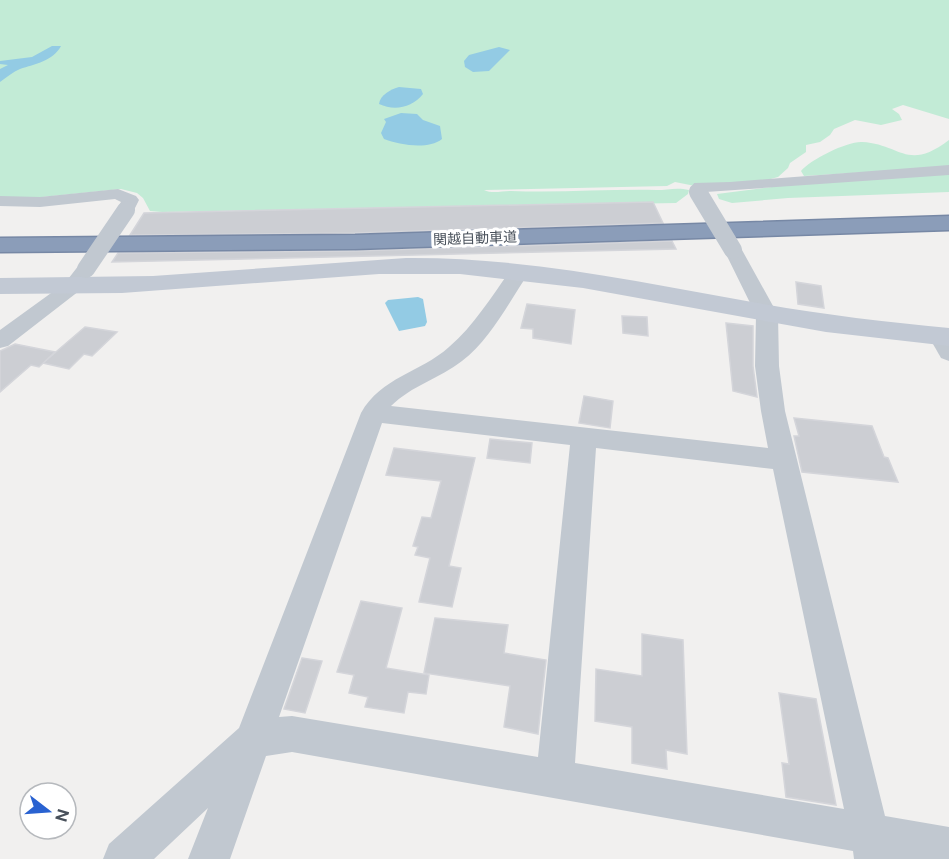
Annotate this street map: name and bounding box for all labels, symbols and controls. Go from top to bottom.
street label: 関越自動車道 [433,229,517,247]
north arrow [18,781,78,841]
text: N [51,806,73,824]

